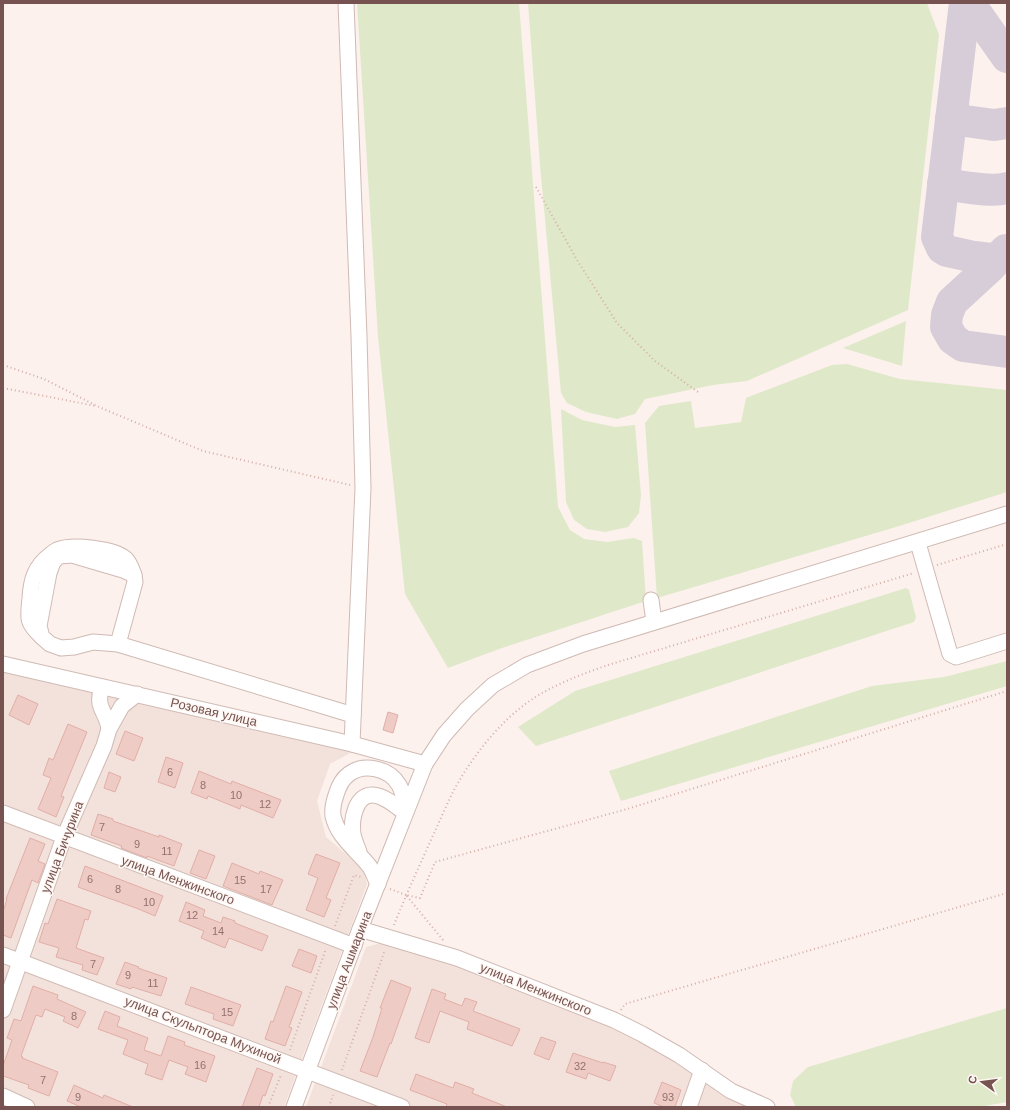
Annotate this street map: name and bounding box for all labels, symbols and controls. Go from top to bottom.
street label: Розовая улица [169,695,260,729]
house number: 6 [167,766,173,778]
house number: 8 [200,779,206,791]
house number: 10 [230,789,242,801]
street label: улица Бичурина [38,798,87,895]
house number: 12 [259,798,271,810]
house number: 7 [99,821,105,833]
house number: 9 [134,838,140,850]
house number: 11 [161,845,173,857]
street label: улица Менжинского [119,853,237,907]
house number: 6 [87,873,93,885]
house number: 15 [234,874,246,886]
house number: 8 [115,883,121,895]
house number: 17 [260,883,272,895]
house number: 10 [143,896,155,908]
street label: улица Ашмарина [323,908,375,1011]
house number: 12 [186,909,198,921]
house number: 14 [212,925,224,937]
house number: 7 [90,958,96,970]
street label: улица Менжинского [478,960,594,1018]
house number: 9 [125,969,131,981]
house number: 11 [147,977,159,989]
street label: улица Скульптора Мухиной [123,993,283,1067]
house number: 15 [221,1006,233,1018]
house number: 8 [71,1010,77,1022]
house number: 16 [194,1059,206,1071]
house number: 32 [574,1060,586,1072]
north arrow [962,1062,1002,1102]
house number: 7 [40,1074,46,1086]
text: С [966,1074,979,1085]
house number: 9 [75,1091,81,1103]
house number: 93 [662,1091,674,1103]

